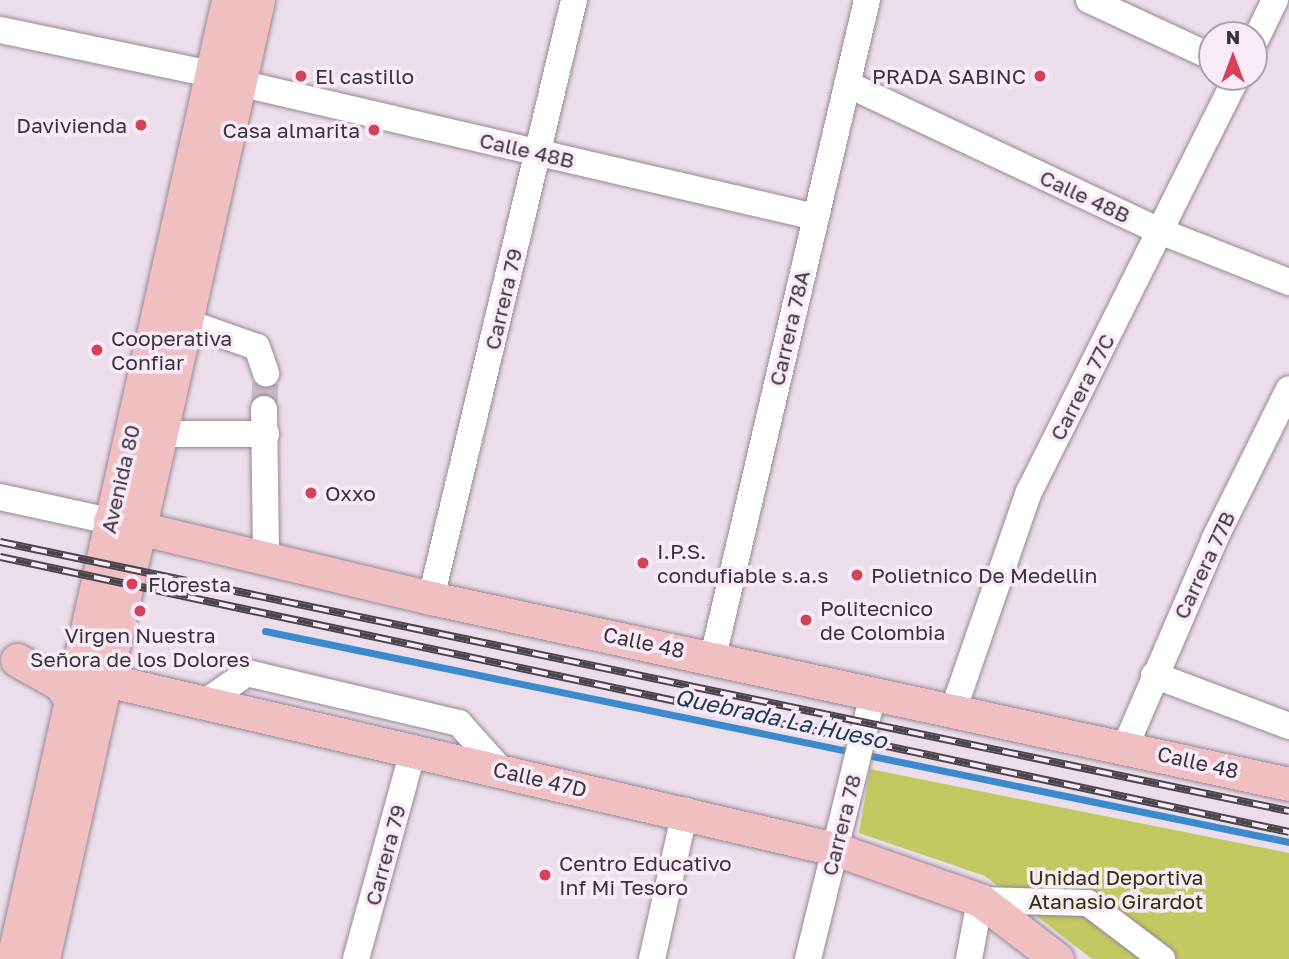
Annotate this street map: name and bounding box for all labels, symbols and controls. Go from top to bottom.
north arrow [1198,21,1268,91]
text: N [1226,25,1240,48]
place label: El castillo [315,63,414,89]
place label: PRADA SABINC [872,63,1026,89]
marker: El castillo [293,68,309,84]
marker: PRADA SABINC [1032,68,1048,84]
place label: Davivienda [16,112,127,138]
marker: Davivienda [133,117,149,133]
place label: Casa almarita [222,117,360,143]
marker: Casa almarita [366,122,382,138]
street label: Calle 48B [477,127,577,173]
street label: Calle 48B [1036,164,1134,228]
street label: Carrera 79 [479,246,527,352]
street label: Carrera 78A [763,268,815,388]
place label: Cooperativa Confiar [111,325,232,375]
street label: Carrera 77C [1044,330,1120,444]
marker: Cooperativa Confiar [89,342,105,358]
street label: Avenida 80 [95,422,145,536]
place label: Oxxo [325,480,376,506]
marker: Oxxo [303,485,319,501]
street label: Carrera 77B [1168,507,1240,623]
place label: I.P.S. condufiable s.a.s [657,538,828,588]
marker: I.P.S. condufiable s.a.s [635,555,651,571]
place label: Polietnico De Medellin [871,562,1097,588]
marker: Polietnico De Medellin [849,567,865,583]
place label: Floresta [148,571,231,597]
marker: Floresta [122,574,142,594]
place label: Politecnico de Colombia [820,595,945,645]
marker: Virgen Nuestra Señora de los Dolores [132,603,148,619]
marker: Politecnico de Colombia [798,612,814,628]
street label: Calle 48 [601,621,687,663]
place label: Virgen Nuestra Señora de los Dolores [30,622,250,672]
water label: Quebrada La Hueso [673,682,889,754]
street label: Calle 48 [1155,740,1241,784]
street label: Calle 47D [491,756,589,802]
street label: Carrera 78 [816,772,866,878]
street label: Carrera 79 [359,802,411,908]
place label: Centro Educativo Inf Mi Tesoro [559,850,732,900]
park label: Unidad Deportiva Atanasio Girardot [1028,864,1204,914]
marker: Centro Educativo Inf Mi Tesoro [537,867,553,883]

